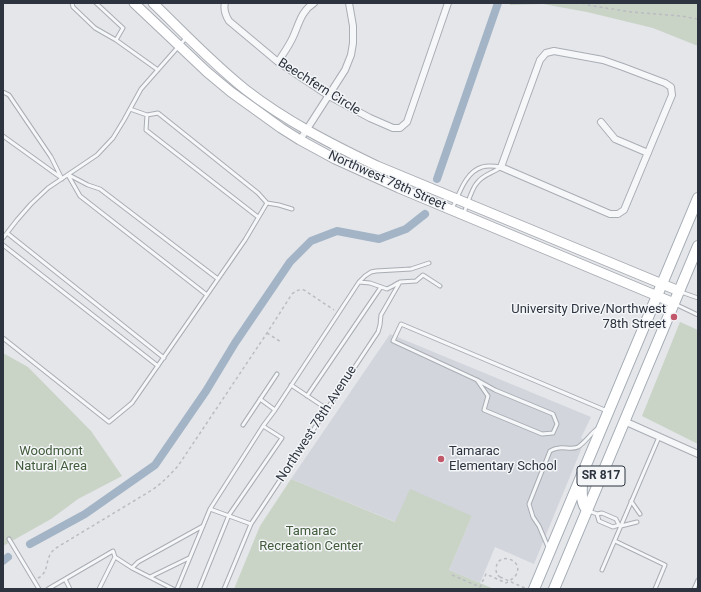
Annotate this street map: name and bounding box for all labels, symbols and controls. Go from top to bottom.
street label: Beechfern Circle [275,55,363,119]
street label: Northwest 78th Street [326,148,448,214]
place label: University Drive/Northwest 78th Street [511,302,666,333]
marker: University Drive/Northwest 78th Street [669,312,679,322]
street label: Northwest 78th Avenue [274,363,360,485]
park label: Woodmont Natural Area [15,444,87,475]
place label: Tamarac Elementary School [449,444,557,475]
marker: Tamarac Elementary School [436,454,446,464]
road number: SR 817 [577,466,625,486]
park label: Tamarac Recreation Center [259,524,363,555]

